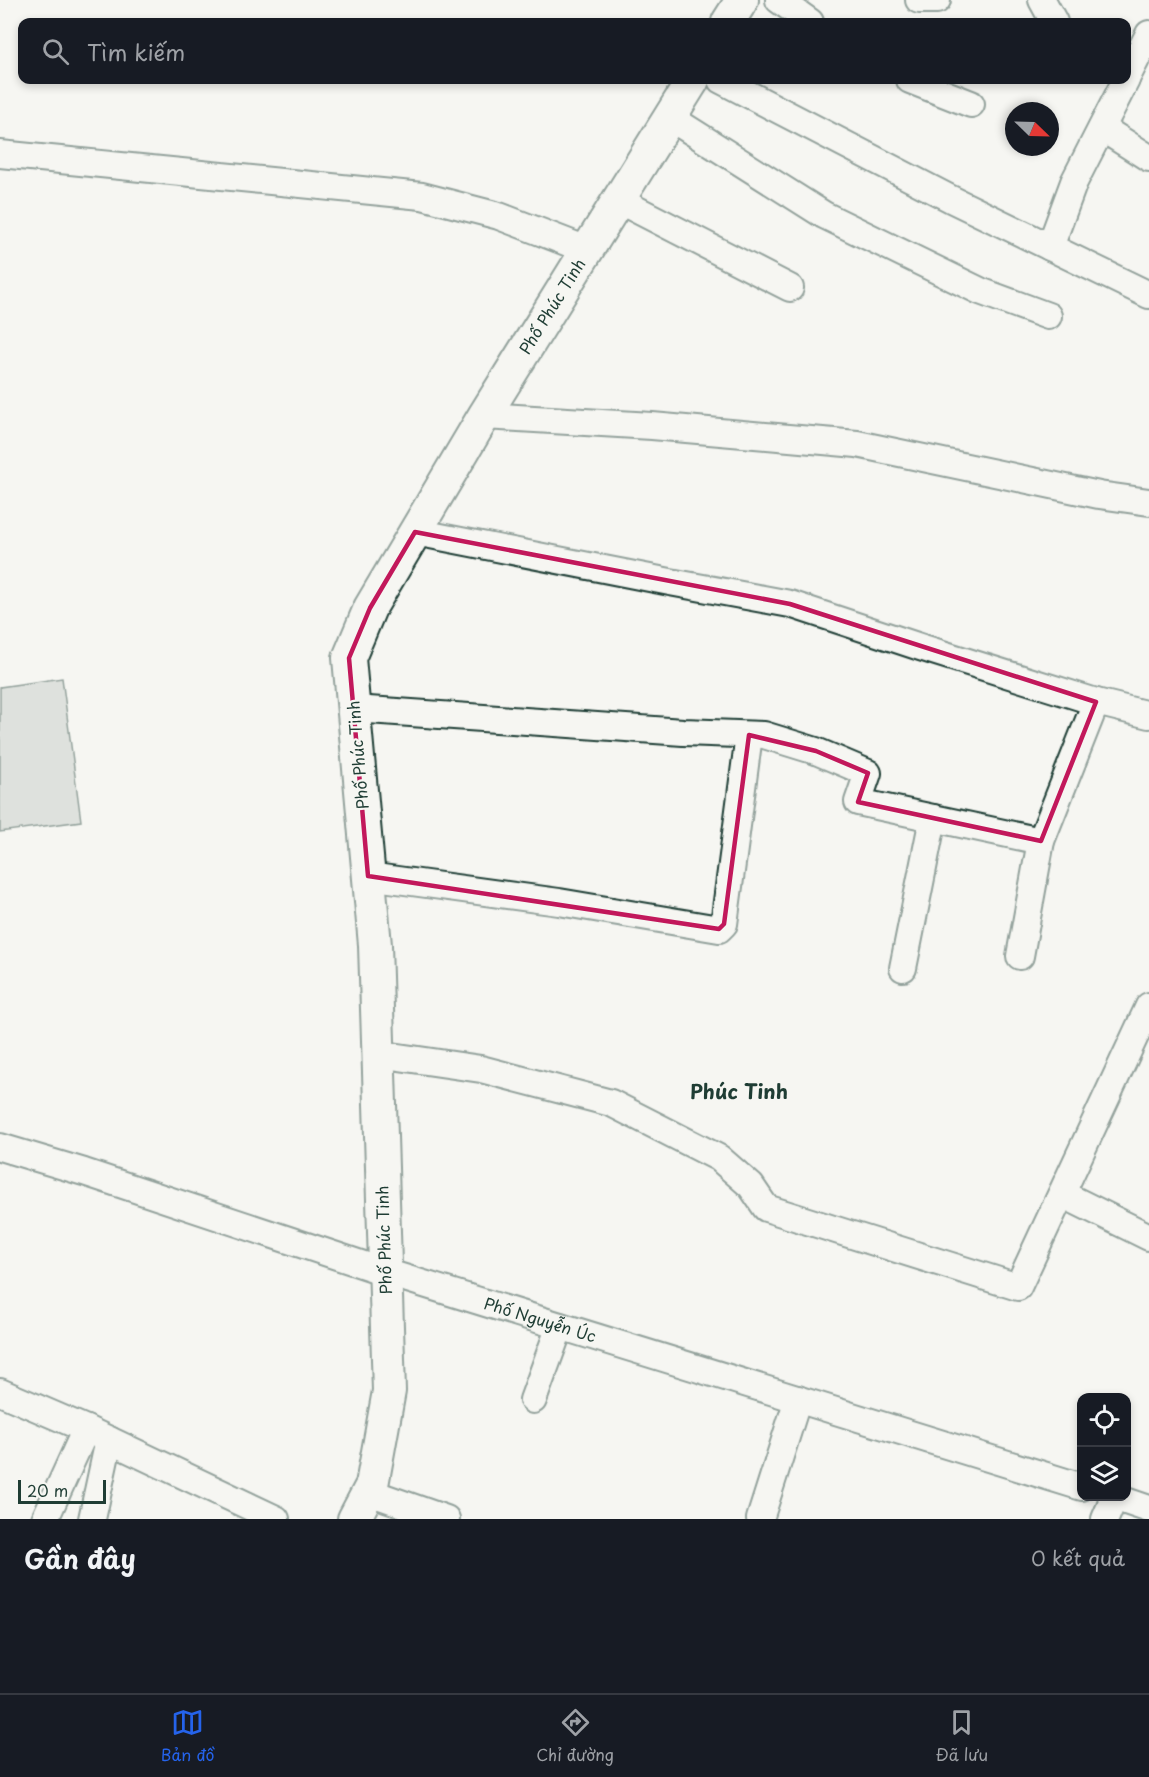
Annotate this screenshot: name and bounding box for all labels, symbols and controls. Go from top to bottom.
search box [18,18,1131,84]
icon: search [39,35,72,68]
text: Tìm kiếm [87,35,185,68]
north arrow [1005,102,1059,156]
street label: Phố Phúc Tinh [512,253,590,358]
street label: Phố Phúc Tinh [340,700,374,810]
district label: Phúc Tinh [690,1076,788,1106]
street label: Phố Phúc Tinh [369,1185,397,1295]
street label: Phố Nguyễn Úc [481,1290,599,1347]
map controls [1077,1393,1131,1501]
button: locate [1077,1393,1131,1447]
button: layers [1077,1447,1131,1501]
scale bar [18,1477,106,1504]
text: 20 m [27,1478,68,1502]
text: Gần đây [24,1539,136,1578]
text: 0 kết quả [1031,1543,1125,1573]
tab: Bản đồ [161,1706,214,1766]
tab: Chỉ đường [536,1706,614,1766]
tab: Đã lưu [936,1706,988,1766]

